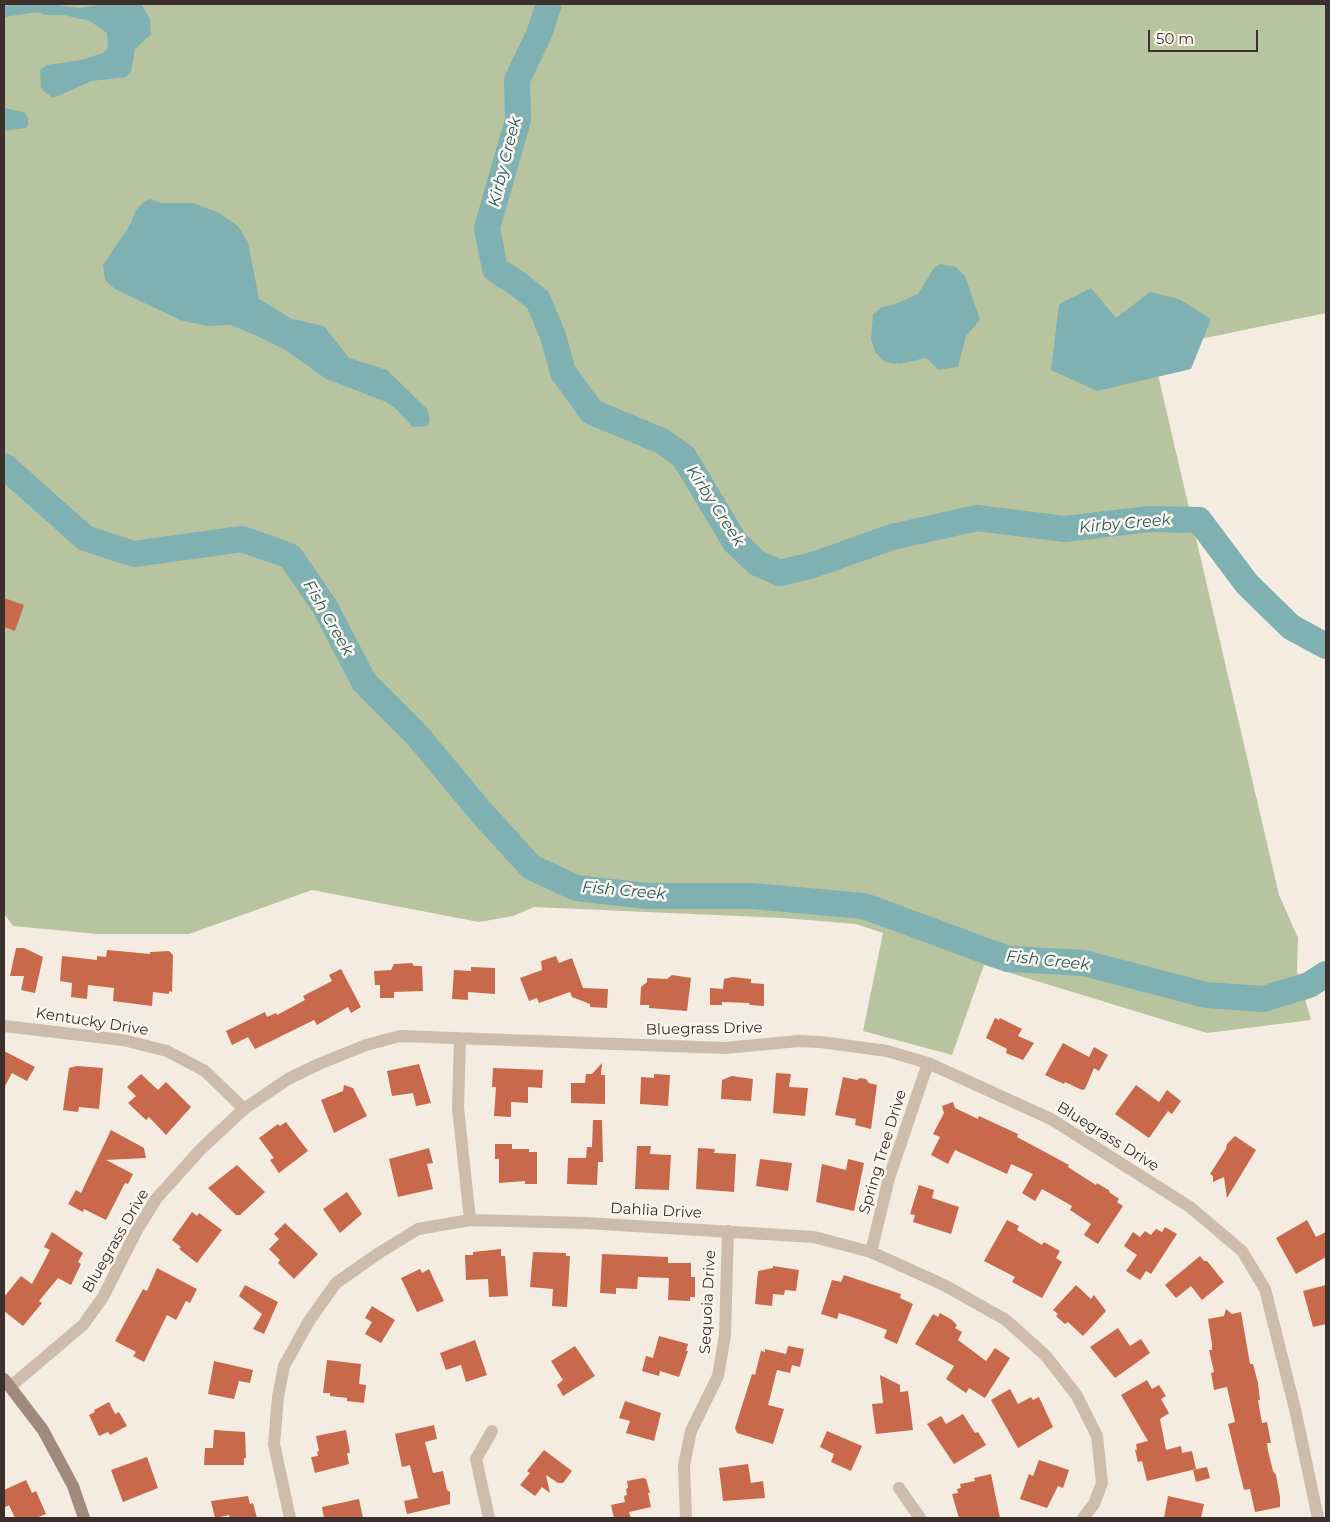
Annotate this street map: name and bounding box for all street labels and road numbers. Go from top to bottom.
street label: Kentucky Drive [34,1004,150,1040]
street label: Bluegrass Drive [645,1019,763,1039]
street label: Spring Tree Drive [856,1088,910,1216]
street label: Bluegrass Drive [1054,1098,1162,1176]
street label: Bluegrass Drive [79,1186,153,1296]
street label: Dahlia Drive [610,1200,702,1222]
street label: Sequoia Drive [696,1250,720,1354]

